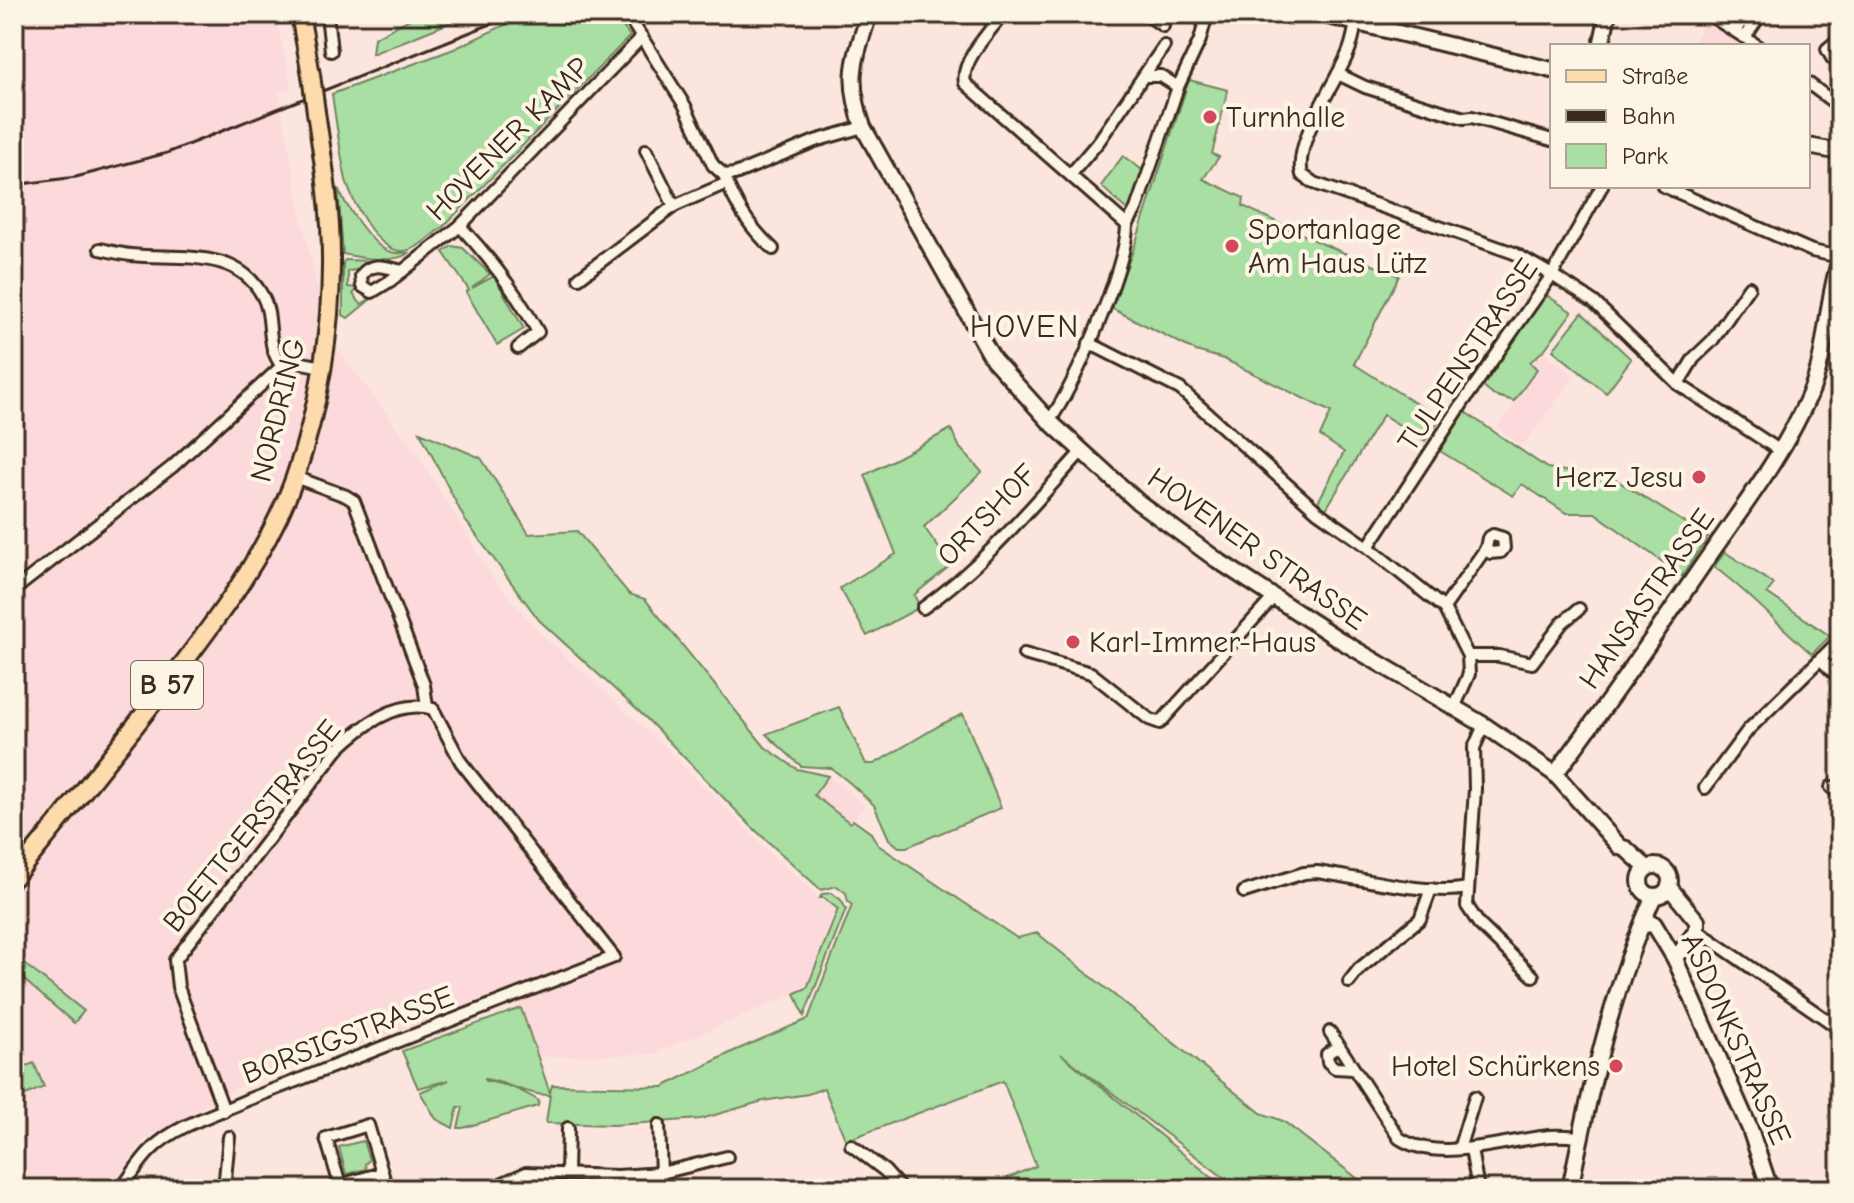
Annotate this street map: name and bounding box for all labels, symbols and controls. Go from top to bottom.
legend [1550,44,1810,188]
street label: HOVENER KAMP [419,50,597,228]
text: Straße [1622,62,1688,90]
place label: Turnhalle [1226,100,1345,135]
text: Bahn [1622,102,1675,130]
marker: Turnhalle [1201,108,1219,126]
text: Park [1622,142,1668,170]
place label: Sportanlage Am Haus Lütz [1248,212,1427,281]
marker: Sportanlage Am Haus Lütz [1223,237,1241,255]
street label: TULPENSTRASSE [1391,252,1545,458]
district label: HOVEN [970,308,1080,345]
street label: NORDRING [243,335,313,485]
street label: ORTSHOF [930,456,1044,573]
street label: HOVENER STRASSE [1141,460,1373,638]
place label: Herz Jesu [1555,460,1683,495]
marker: Herz Jesu [1690,468,1708,486]
street label: HANSASTRASSE [1572,502,1722,696]
place label: Karl-Immer-Haus [1089,625,1316,660]
marker: Karl-Immer-Haus [1064,633,1082,651]
road number: B 57 [131,661,203,709]
street label: BOETTGERSTRASSE [156,713,348,939]
street label: ASDONKSTRASSE [1674,928,1798,1150]
street label: BORSIGSTRASSE [237,979,459,1091]
place label: Hotel Schürkens [1391,1049,1600,1084]
marker: Hotel Schürkens [1607,1057,1625,1075]

